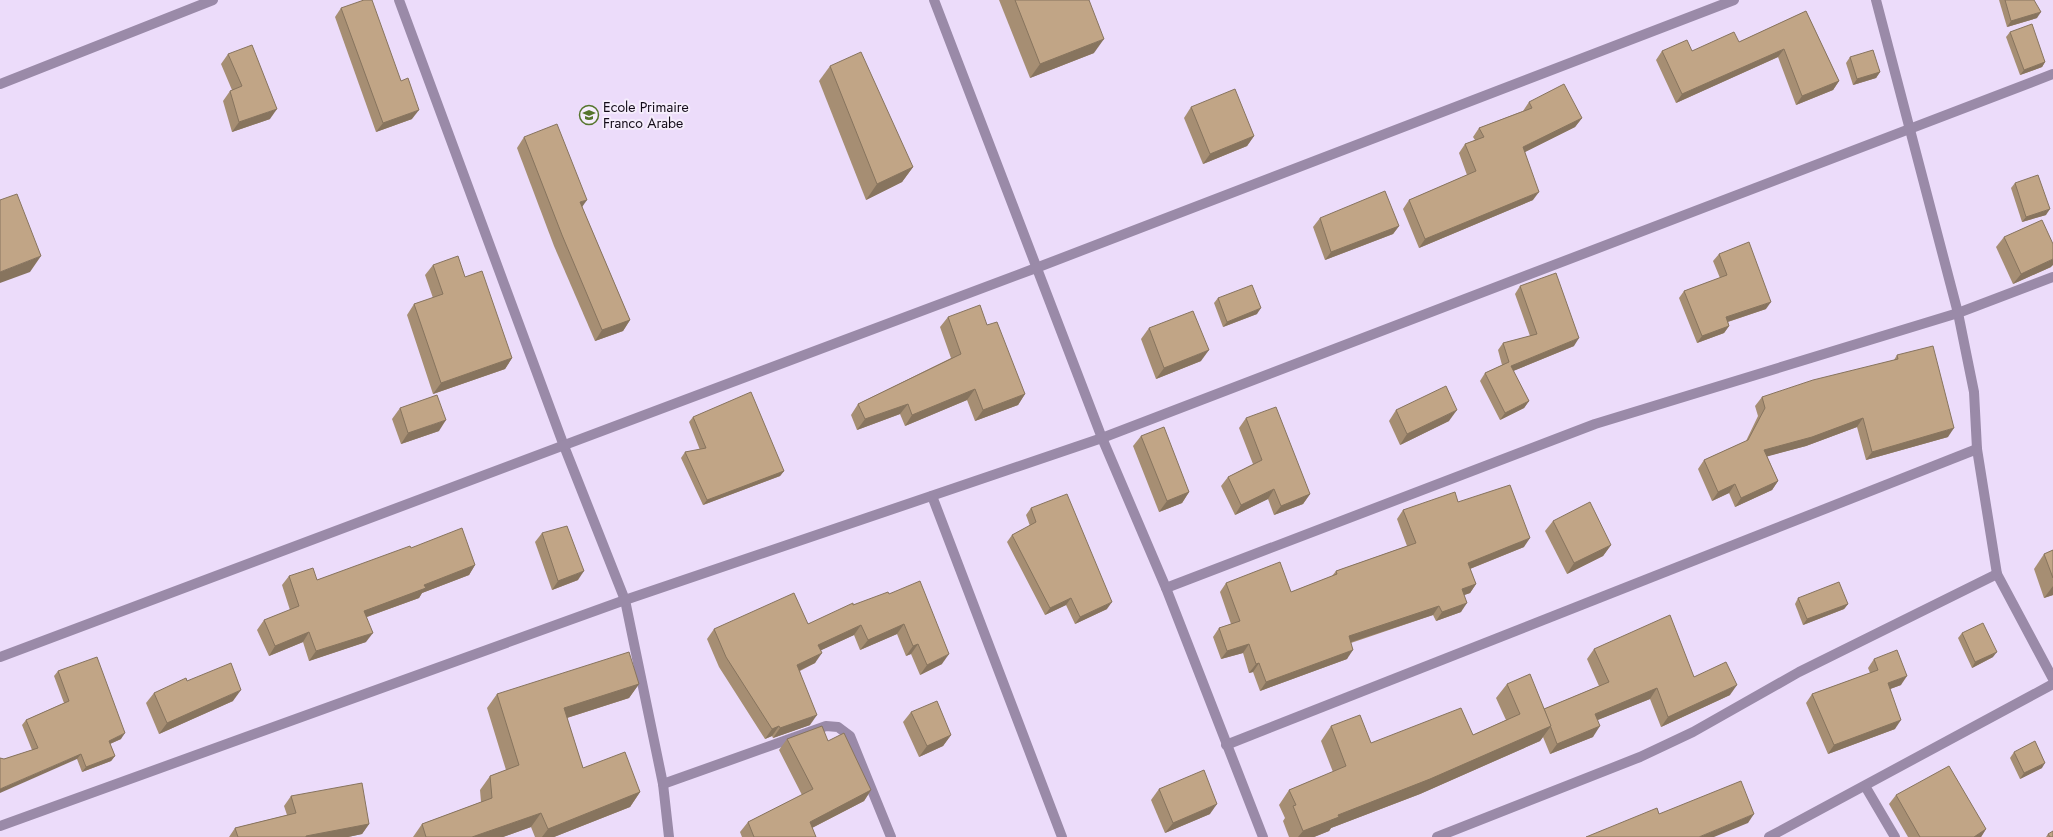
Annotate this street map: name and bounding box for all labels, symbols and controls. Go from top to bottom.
place label: Ecole Primaire Franco Arabe [603,97,689,133]
school or university icon: Ecole Primaire Franco Arabe [578,104,600,126]

